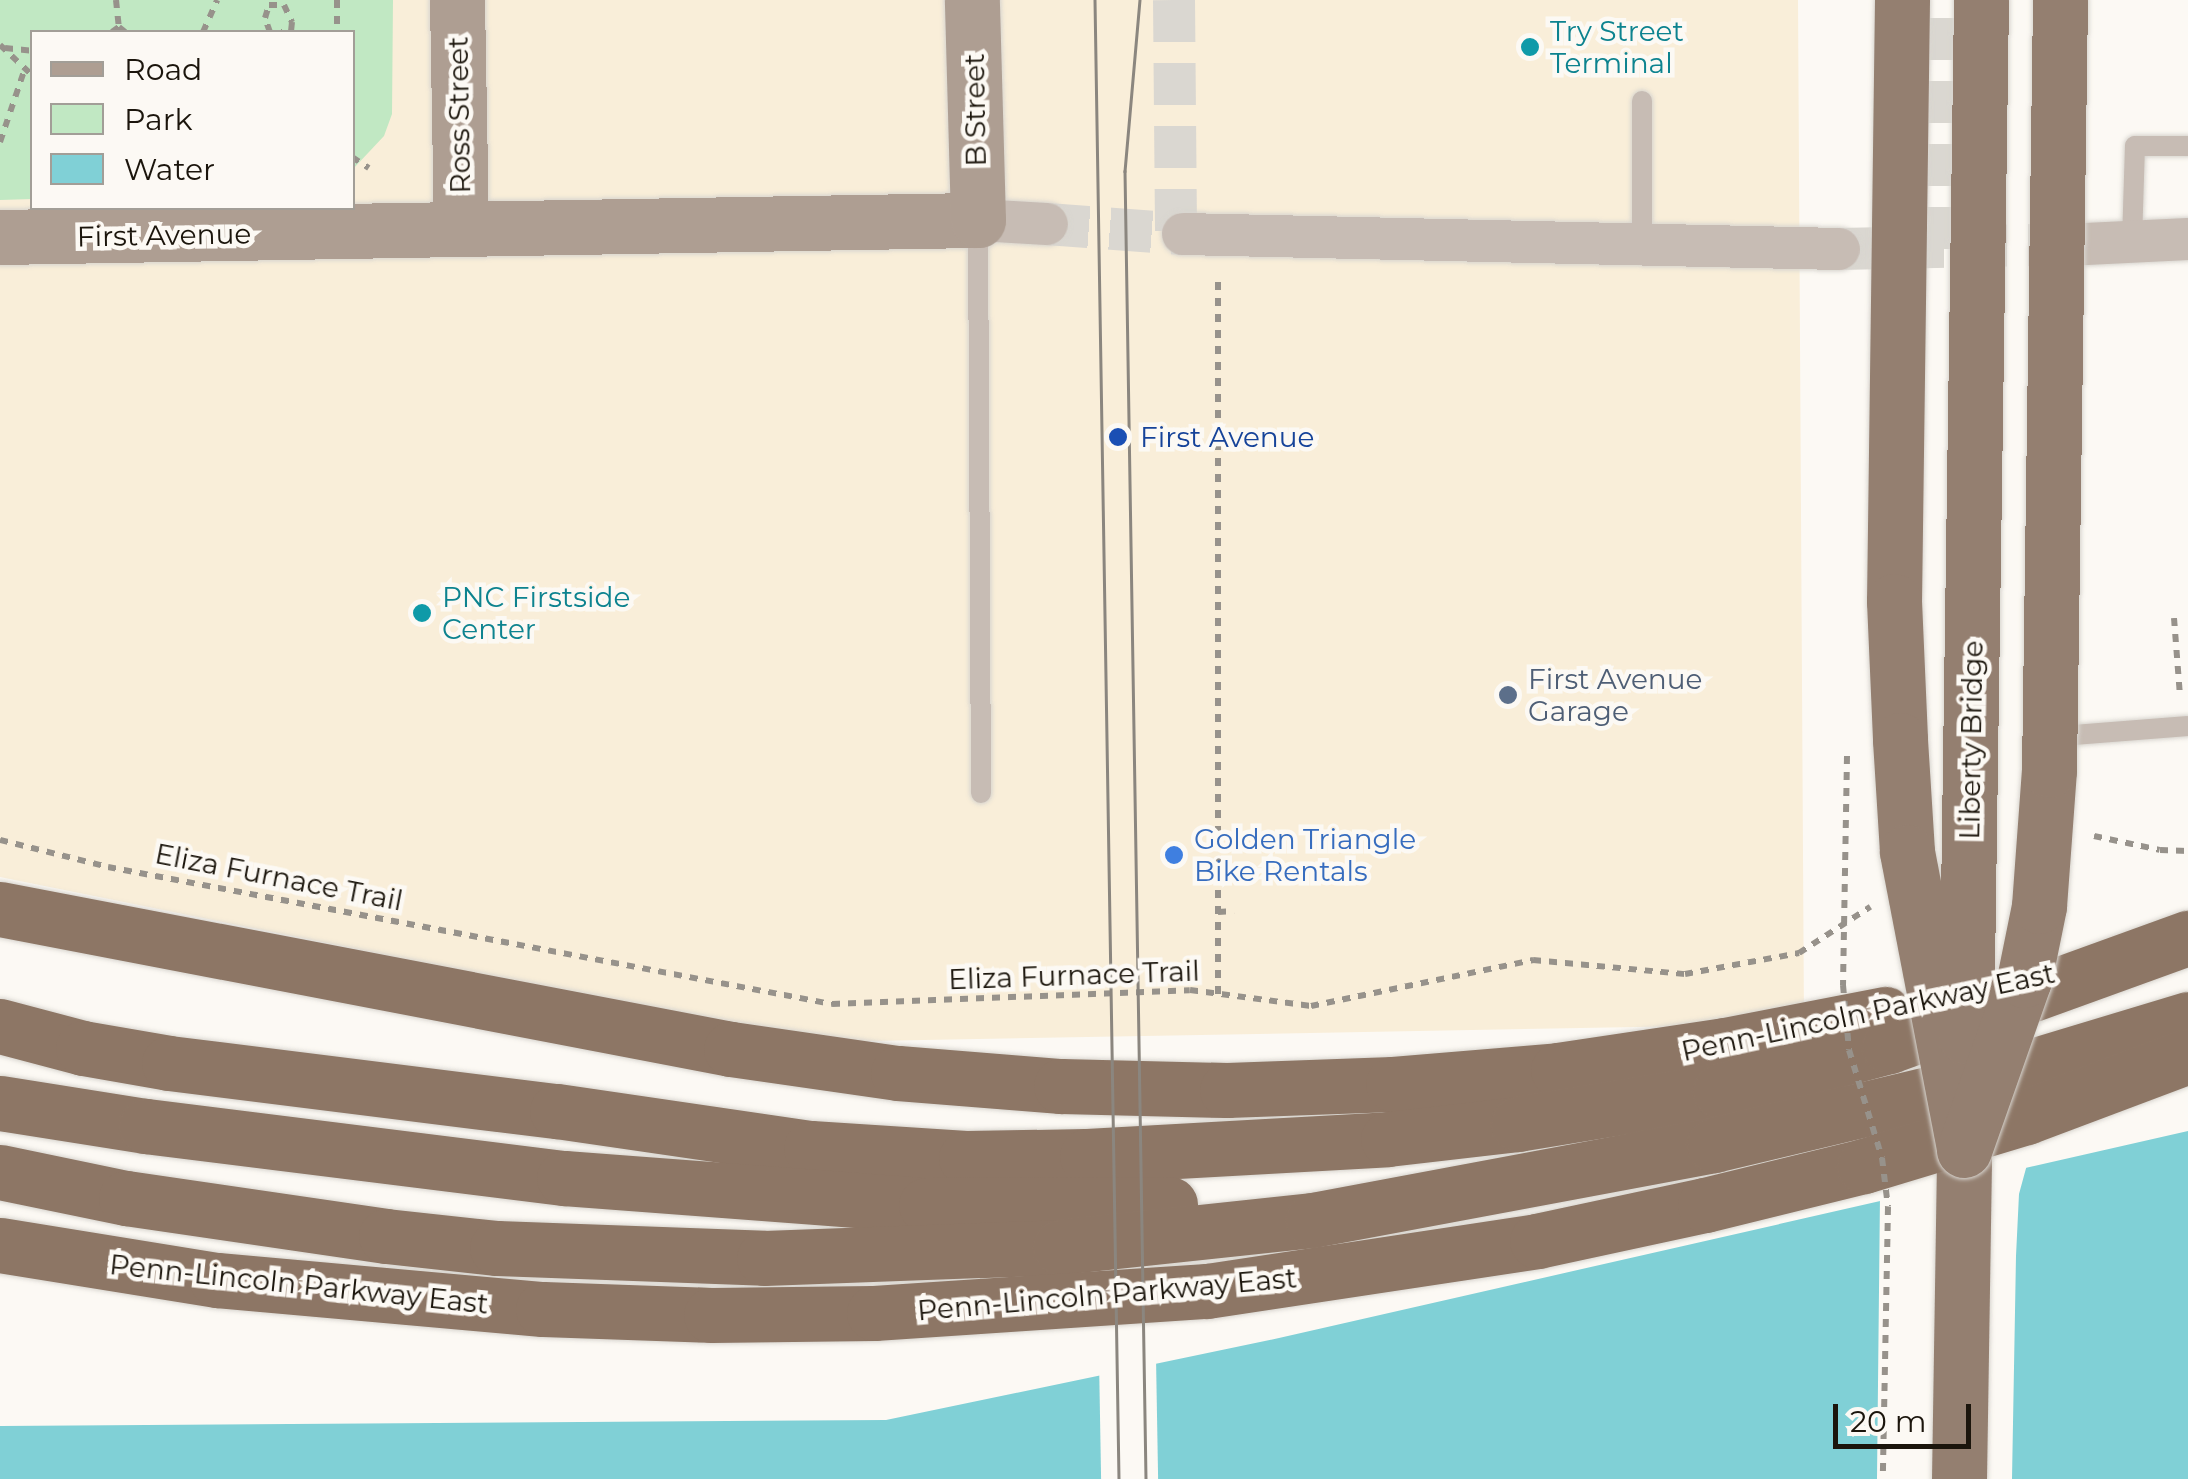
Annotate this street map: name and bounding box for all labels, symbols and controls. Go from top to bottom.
place label: Try Street Terminal [1550,14,1684,80]
legend [30,30,355,210]
street label: Ross Street [441,36,477,194]
marker: Try Street Terminal [1519,36,1541,58]
text: Road [124,51,202,88]
street label: B Street [957,53,993,167]
text: Park [124,101,193,138]
text: Water [124,151,215,188]
street label: First Avenue [76,217,252,253]
place label: First Avenue [1140,420,1314,454]
marker: First Avenue [1105,424,1131,450]
place label: PNC Firstside Center [442,580,630,646]
marker: PNC Firstside Center [411,602,433,624]
street label: Liberty Bridge [1952,640,1990,840]
place label: First Avenue Garage [1528,662,1702,728]
marker: First Avenue Garage [1497,684,1519,706]
place label: Golden Triangle Bike Rentals [1194,822,1416,888]
street label: Eliza Furnace Trail [152,837,406,917]
marker: Golden Triangle Bike Rentals [1163,844,1185,866]
street label: Eliza Furnace Trail [948,954,1200,996]
street label: Penn-Lincoln Parkway East [1678,956,2058,1068]
street label: Penn-Lincoln Parkway East [108,1247,490,1321]
street label: Penn-Lincoln Parkway East [916,1261,1298,1327]
scale bar [1838,1384,1976,1446]
text: 20 m [1850,1403,1927,1440]

